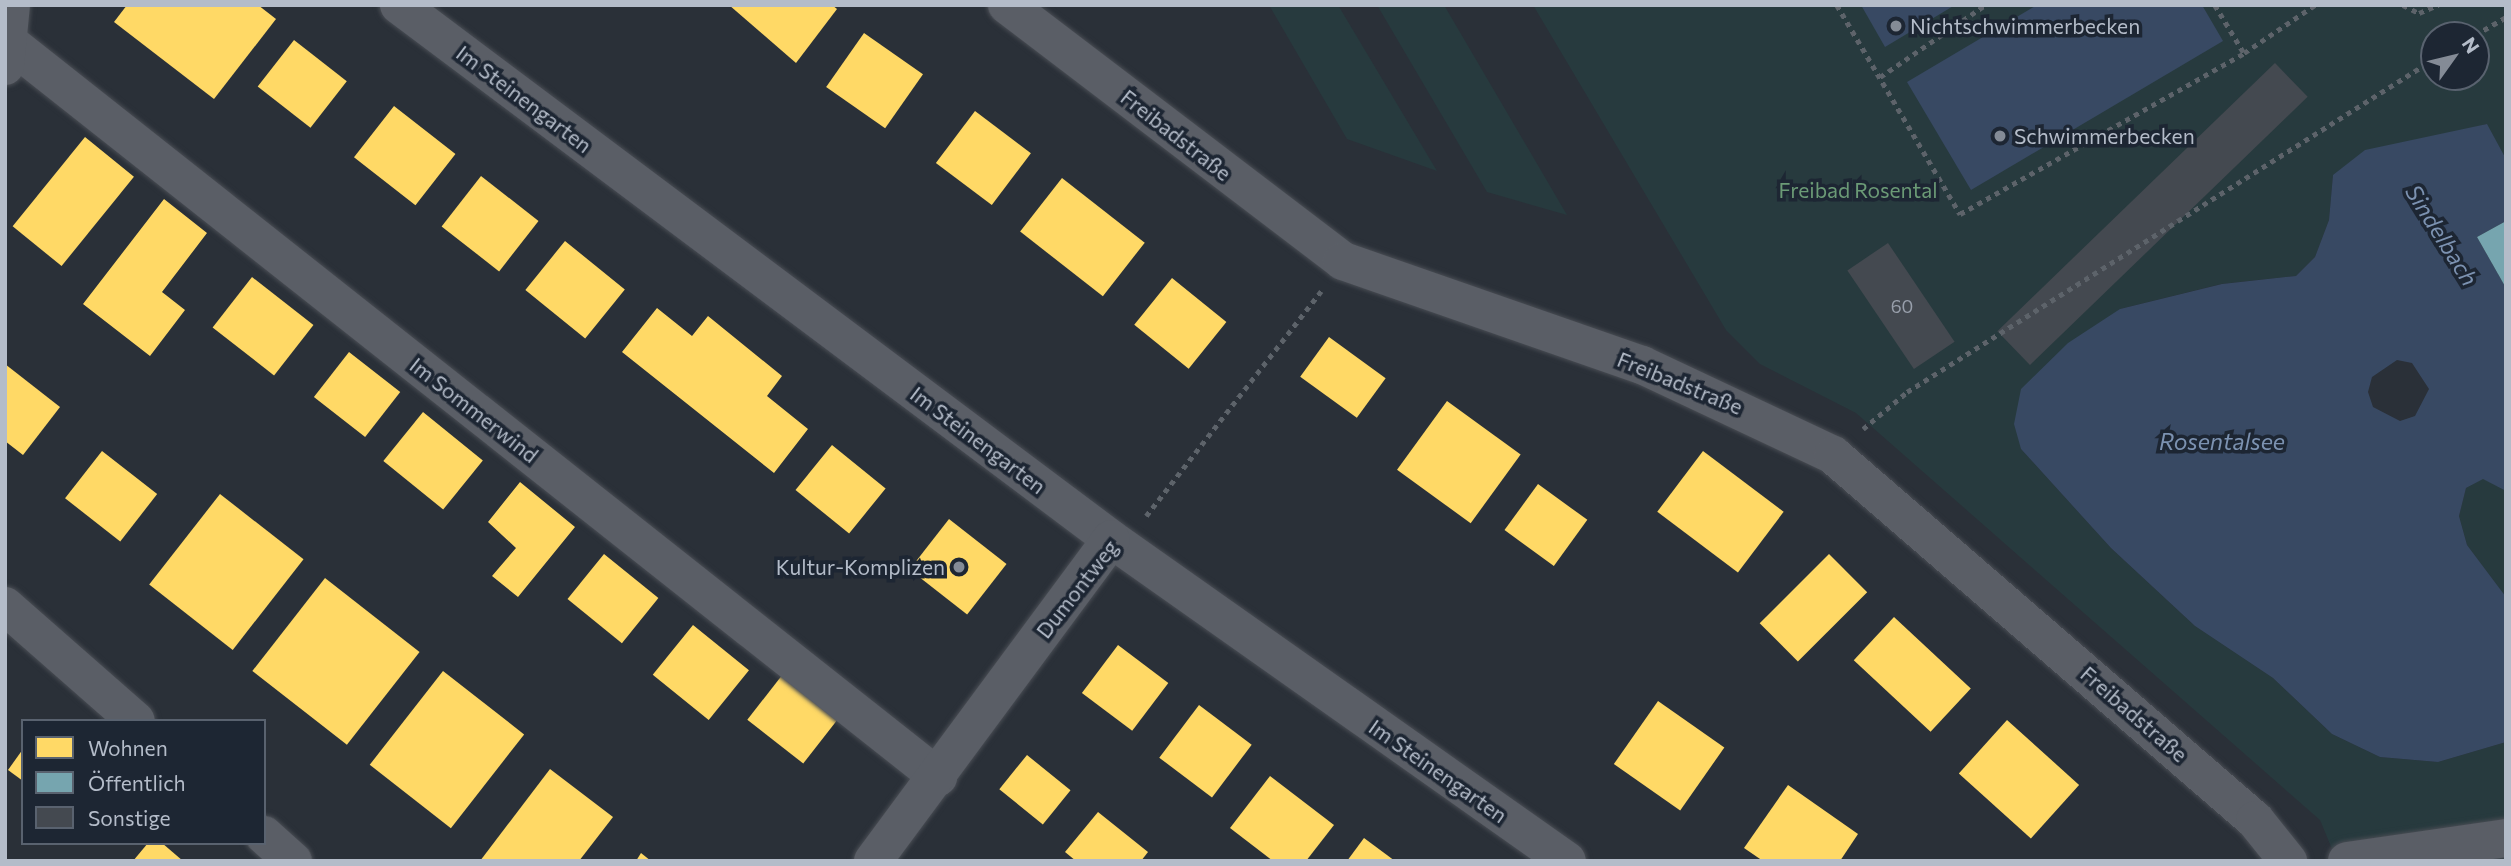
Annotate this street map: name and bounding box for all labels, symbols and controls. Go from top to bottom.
place label: Nichtschwimmerbecken [1910,13,2140,39]
marker: Nichtschwimmerbecken [1888,18,1904,34]
north arrow [2420,21,2490,91]
text: N [2458,33,2485,57]
street label: Im Steinengarten [452,40,596,158]
street label: Freibadstraße [1116,84,1236,186]
place label: Schwimmerbecken [2014,123,2195,149]
marker: Schwimmerbecken [1992,128,2008,144]
park label: Freibad Rosental [1778,177,1938,203]
water label: Sindelbach [2400,179,2484,291]
house number: 60 [1891,295,1913,317]
street label: Freibadstraße [1614,346,1746,420]
street label: Im Sommerwind [405,352,543,468]
street label: Im Steinengarten [906,381,1050,499]
water label: Rosentalsee [2159,427,2285,455]
street label: Dumontweg [1031,535,1123,643]
place label: Kultur-Komplizen [776,554,945,580]
marker: Kultur-Komplizen [951,559,967,575]
street label: Freibadstraße [2076,661,2192,767]
street label: Im Steinengarten [1364,714,1512,828]
legend [21,719,266,845]
text: Wohnen [88,735,168,760]
text: Öffentlich [88,770,186,795]
text: Sonstige [88,805,171,830]

